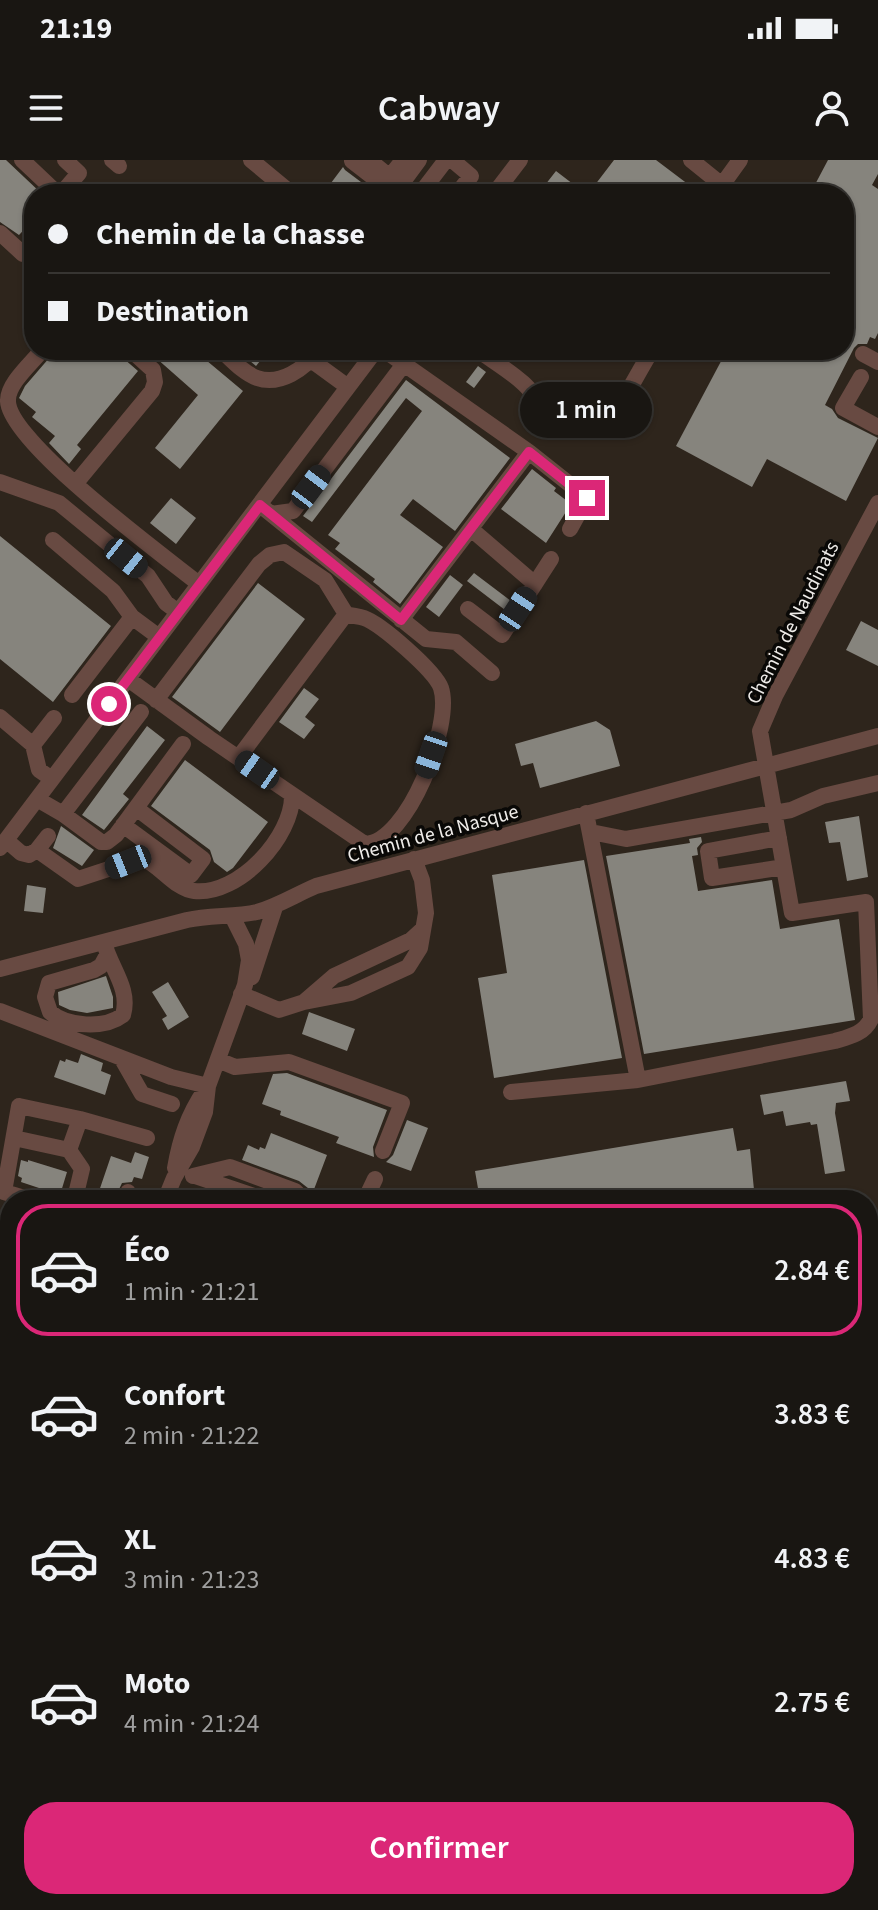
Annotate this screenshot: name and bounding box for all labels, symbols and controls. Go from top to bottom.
text: 21:19 [40,7,112,50]
text: Cabway [378,83,500,134]
icon: menu [24,86,68,130]
icon: person [810,86,854,130]
text: Chemin de la Chasse [96,213,365,256]
text: Destination [96,290,249,333]
callout: 1 min [521,382,653,438]
text: 1 min [555,391,617,428]
car [287,461,335,513]
route end [569,480,605,516]
car [100,534,152,582]
street label: Chemin de Naudinats [740,537,846,709]
car [495,582,541,636]
route start [91,686,127,722]
car [412,728,450,782]
car [230,746,284,794]
street label: Chemin de la Nasque [344,798,522,870]
car [101,842,155,882]
text: Éco [124,1230,170,1273]
icon: car [28,1234,100,1306]
text: 2.84 € [774,1249,850,1292]
text: 1 min · 21:21 [124,1273,259,1310]
text: Confort [124,1374,225,1417]
icon: car [28,1378,100,1450]
text: 3.83 € [774,1393,850,1436]
text: 2 min · 21:22 [124,1417,259,1454]
text: XL [124,1518,157,1561]
icon: car [28,1522,100,1594]
text: 4.83 € [774,1537,850,1580]
text: 3 min · 21:23 [124,1561,259,1598]
text: Moto [124,1662,190,1705]
icon: car [28,1666,100,1738]
text: 2.75 € [774,1681,850,1724]
text: 4 min · 21:24 [124,1705,259,1742]
button: Confirmer [24,1802,854,1894]

